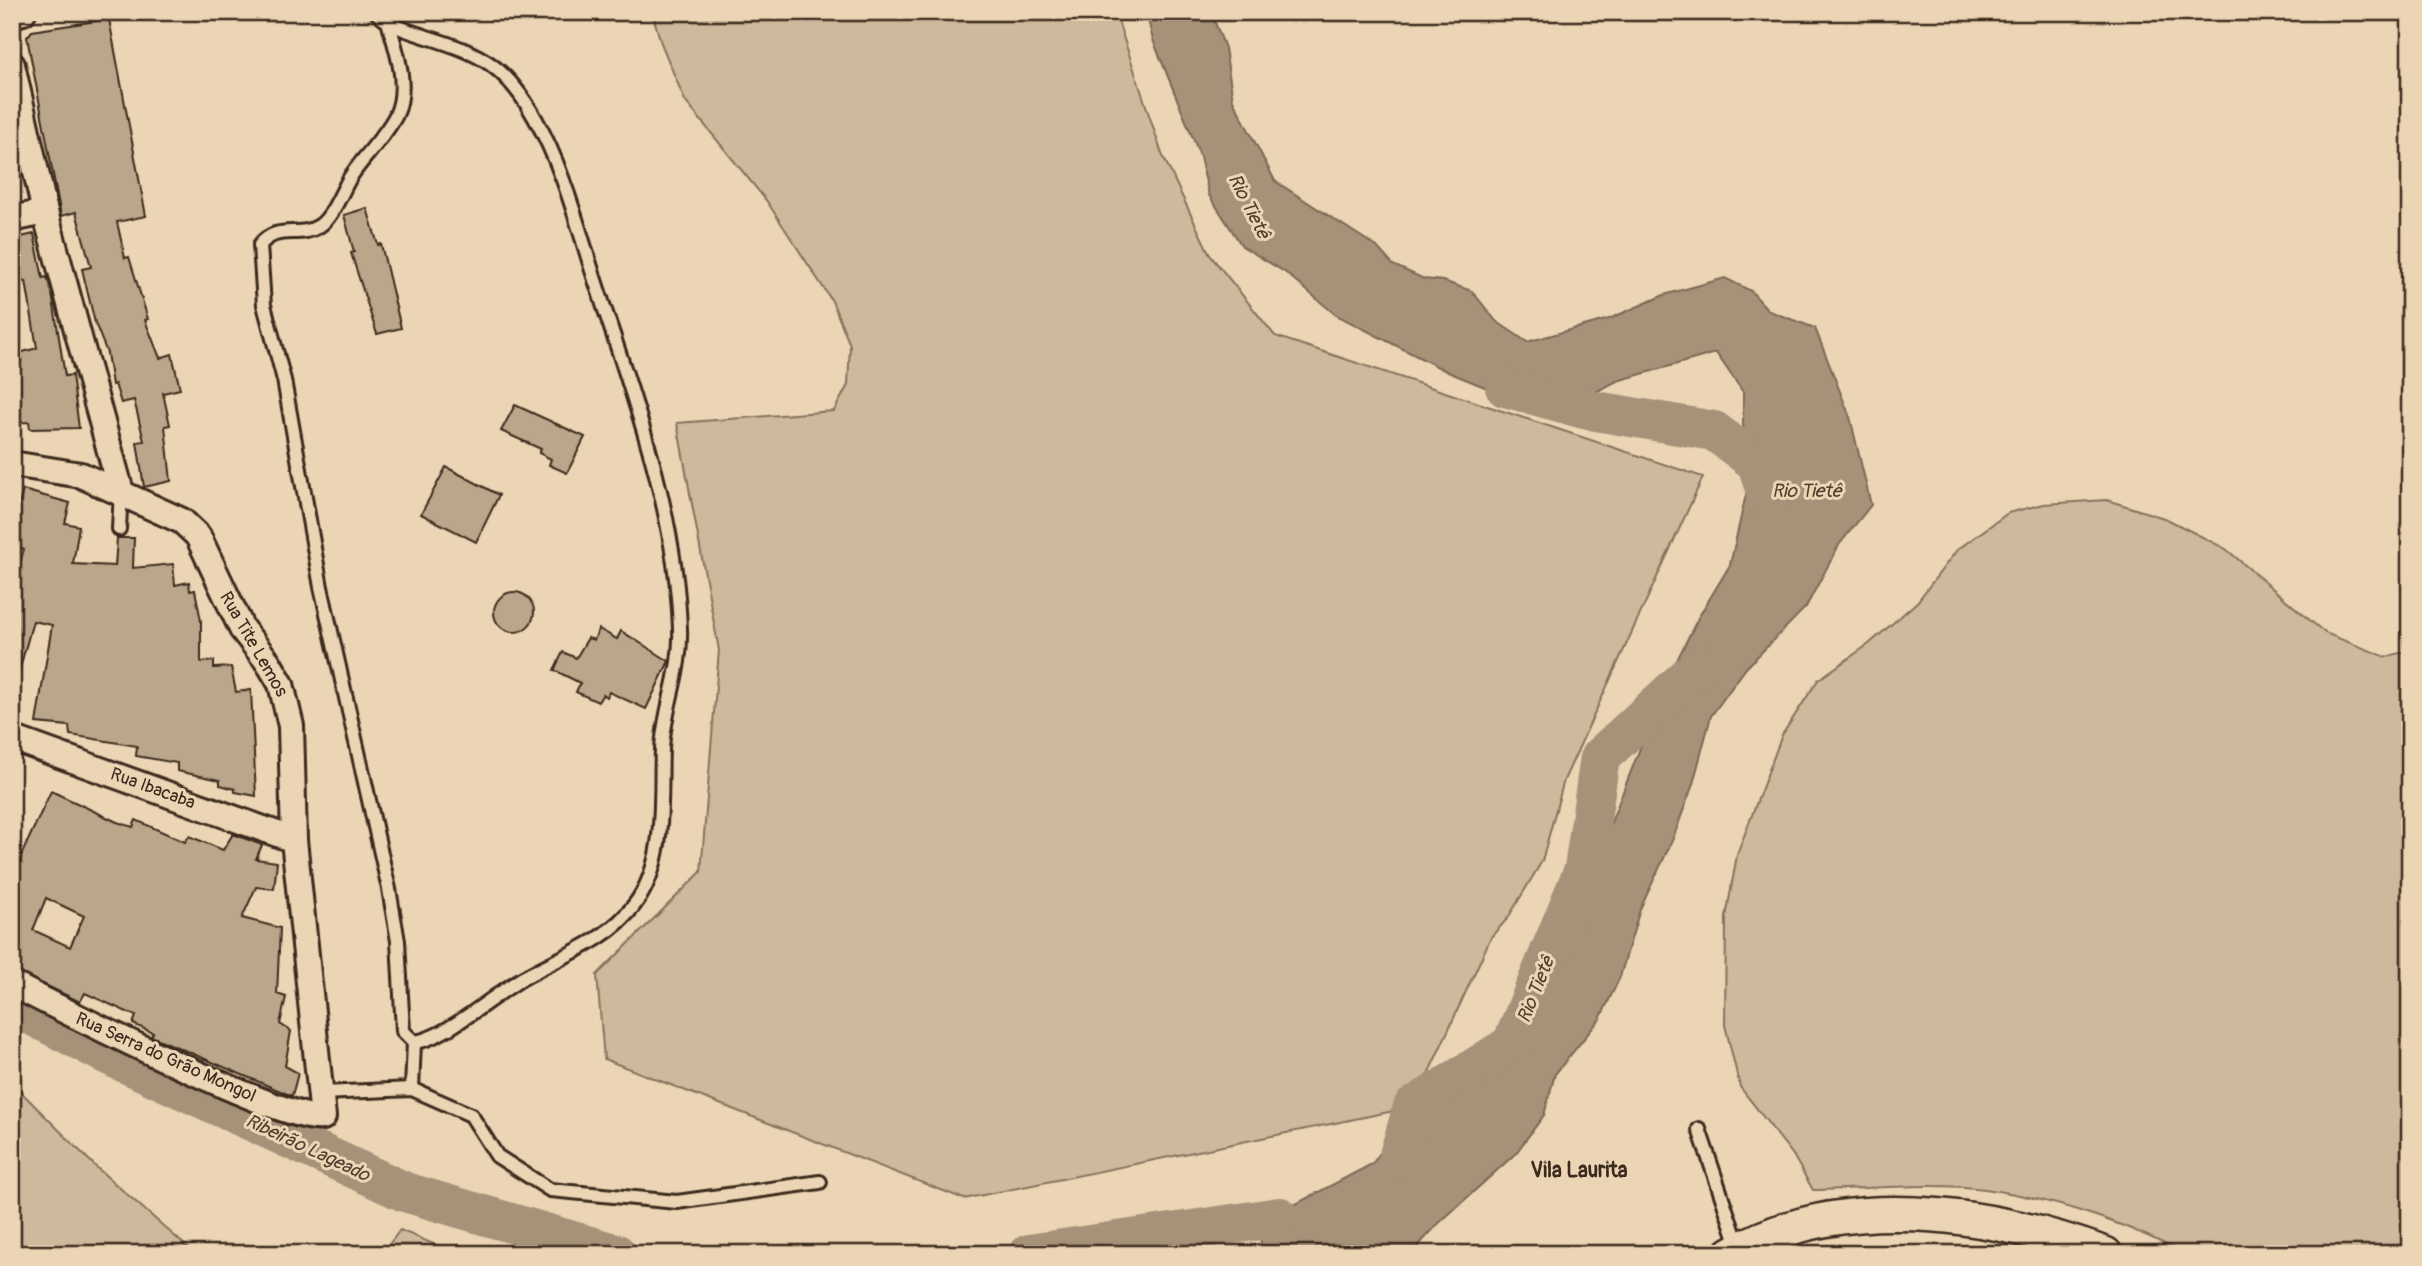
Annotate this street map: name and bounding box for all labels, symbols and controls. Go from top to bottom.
water label: Rio Tietê [1223,170,1276,244]
water label: Rio Tietê [1772,479,1843,503]
street label: Rua Tite Lemos [214,588,293,701]
street label: Rua Ibacaba [107,762,198,814]
water label: Rio Tietê [1512,952,1560,1026]
street label: Rua Serra do Grão Mongol [72,1007,260,1108]
water label: Ribeirão Lageado [242,1109,375,1188]
district label: Vila Laurita [1531,1157,1628,1184]

